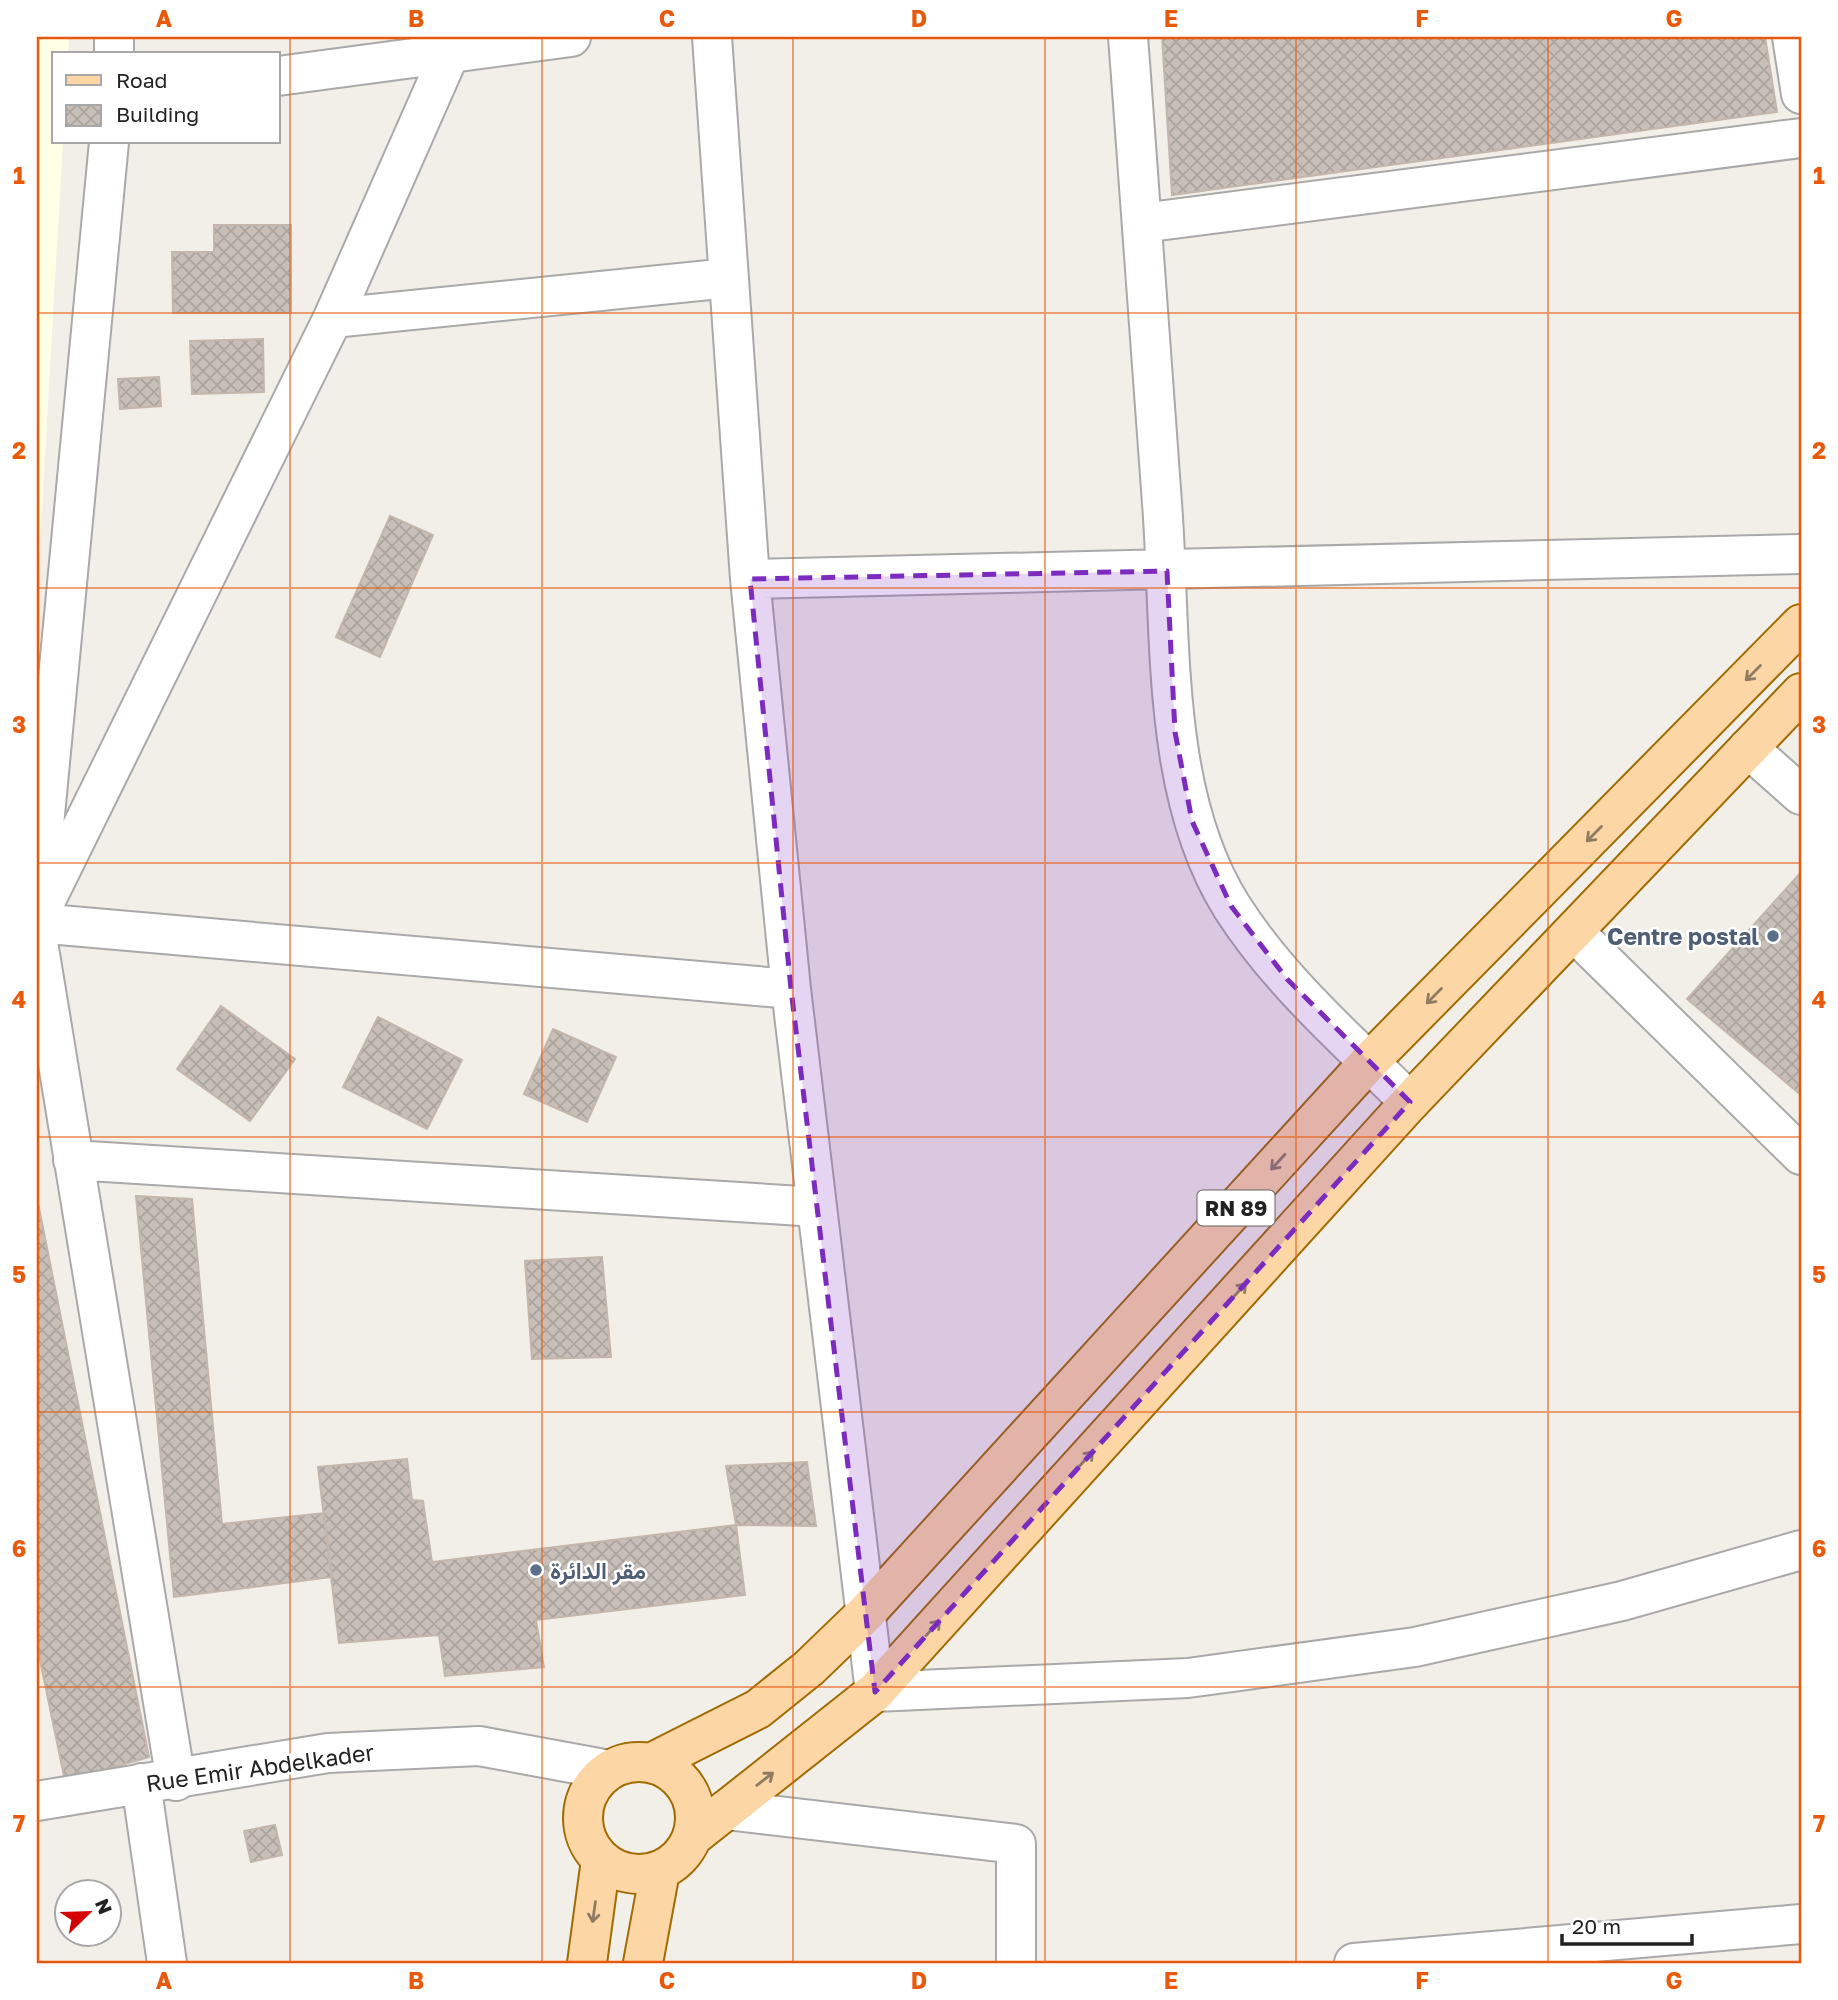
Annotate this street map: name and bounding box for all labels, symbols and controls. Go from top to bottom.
text: A [156,4,173,32]
text: B [408,4,424,32]
text: C [659,4,675,32]
text: D [911,4,927,32]
text: E [1164,4,1178,32]
text: F [1415,4,1429,32]
text: G [1666,4,1682,32]
legend [52,52,280,144]
text: Road [116,67,167,93]
text: Building [116,101,199,127]
text: 1 [13,161,25,189]
text: 1 [1813,161,1825,189]
text: 2 [12,436,26,464]
text: 2 [1812,436,1826,464]
one-way arrow [1745,664,1762,681]
text: 3 [12,710,26,738]
text: 3 [1812,710,1826,738]
one-way arrow [1585,826,1602,843]
place label: Centre postal [1607,922,1759,950]
marker: Centre postal [1765,928,1781,944]
text: 4 [12,985,26,1013]
text: 4 [1812,985,1826,1013]
one-way arrow [1425,988,1442,1005]
one-way arrow [1269,1153,1286,1170]
road number: RN 89 [1198,1190,1274,1226]
text: 5 [12,1260,26,1288]
text: 5 [1812,1260,1826,1288]
one-way arrow [1231,1282,1247,1300]
one-way arrow [1078,1451,1094,1469]
text: 6 [12,1534,26,1562]
text: 6 [1812,1534,1826,1562]
place label: مقر الدائرة [550,1556,646,1586]
marker: مقر الدائرة [528,1562,544,1578]
one-way arrow [925,1619,941,1637]
street label: Rue Emir Abdelkader [144,1737,376,1797]
one-way arrow [755,1772,773,1787]
text: 7 [13,1809,25,1837]
text: 7 [1813,1809,1825,1837]
north arrow [52,1878,122,1948]
text: N [91,1895,118,1917]
one-way arrow [587,1900,600,1923]
scale bar [1562,1902,1691,1946]
text: 20 m [1572,1913,1621,1939]
text: A [156,1966,173,1994]
text: B [408,1966,424,1994]
text: C [659,1966,675,1994]
text: D [911,1966,927,1994]
text: E [1164,1966,1178,1994]
text: F [1415,1966,1429,1994]
text: G [1666,1966,1682,1994]

